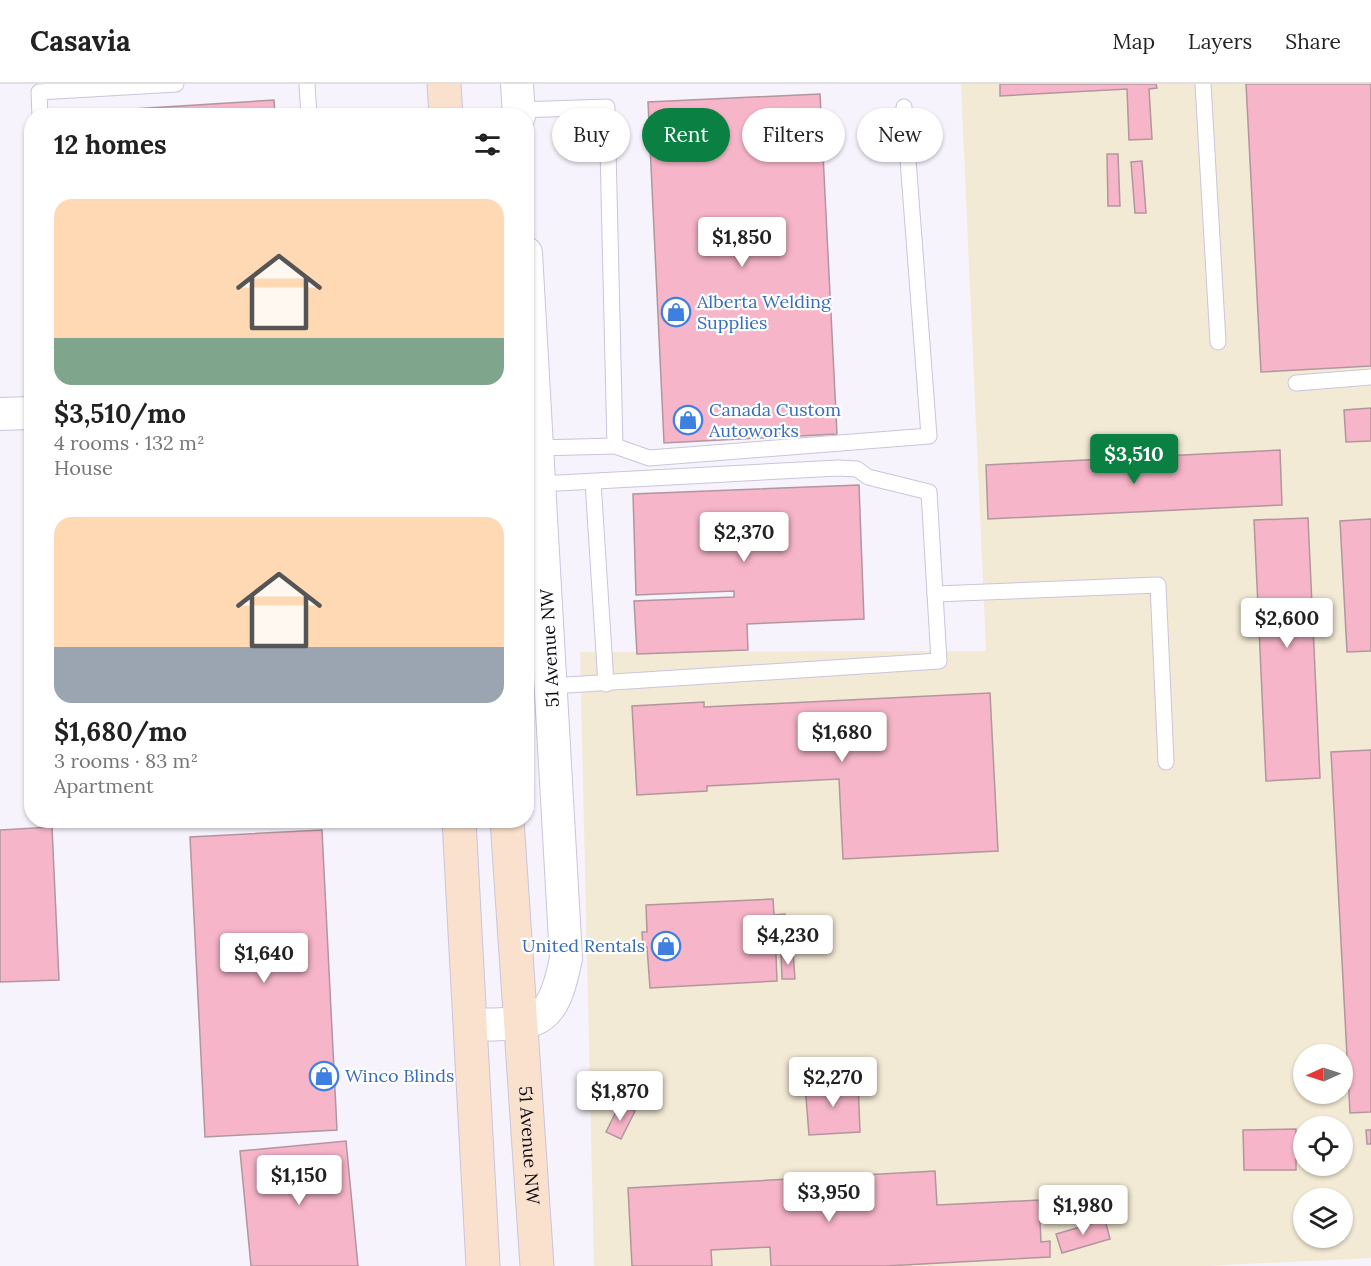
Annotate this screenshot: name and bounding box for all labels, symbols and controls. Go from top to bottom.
text: Casavia [30,23,131,59]
text: Map [1112,28,1155,55]
text: Layers [1188,28,1252,55]
text: Share [1285,28,1341,55]
chip: Buy [552,108,630,162]
chip: Rent [642,108,730,162]
chip: Filters [742,108,845,162]
chip: New [857,108,943,162]
text: 12 homes [54,128,167,161]
icon: filters [471,128,504,161]
pin: $1,850 [693,217,791,268]
text: $1,850 [712,224,772,249]
icon: home [225,238,333,346]
place label: Alberta Welding Supplies [696,290,832,334]
shop icon: Alberta Welding Supplies [660,296,692,328]
text: $3,510/mo [54,397,186,430]
place label: Canada Custom Autoworks [708,398,841,442]
shop icon: Canada Custom Autoworks [672,404,704,436]
text: 4 rooms · 132 m² [54,430,205,455]
pin: $3,510 [1085,434,1183,485]
text: $3,510 [1104,441,1164,466]
text: House [54,455,113,480]
pin: $2,370 [695,512,793,563]
text: $2,370 [714,519,774,544]
icon: home [225,556,333,664]
street label: 51 Avenue NW [535,587,564,708]
pin: $2,600 [1238,598,1336,649]
text: $2,600 [1255,605,1319,630]
pin: $1,680 [793,712,891,763]
text: $1,680/mo [54,715,187,748]
text: $1,680 [812,719,872,744]
text: 3 rooms · 83 m² [54,748,198,773]
text: Apartment [54,773,154,798]
pin: $4,230 [739,915,837,966]
text: $4,230 [757,922,819,947]
shop icon: United Rentals [650,930,682,962]
pin: $1,640 [215,933,313,984]
place label: United Rentals [522,934,645,957]
text: $1,640 [234,940,294,965]
north arrow [1293,1044,1353,1104]
map controls [1293,1044,1353,1248]
pin: $2,270 [784,1057,882,1108]
shop icon: Winco Blinds [308,1060,340,1092]
place label: Winco Blinds [345,1064,454,1087]
text: $2,270 [803,1064,863,1089]
pin: $1,870 [571,1071,669,1122]
text: $1,870 [591,1078,649,1103]
street label: 51 Avenue NW [514,1085,545,1206]
button: locate [1293,1116,1353,1176]
pin: $1,150 [250,1155,348,1206]
text: $1,150 [271,1162,327,1187]
pin: $3,950 [780,1172,878,1223]
text: $3,950 [798,1179,861,1204]
pin: $1,980 [1034,1185,1132,1236]
button: layers [1293,1188,1353,1248]
text: $1,980 [1053,1192,1113,1217]

